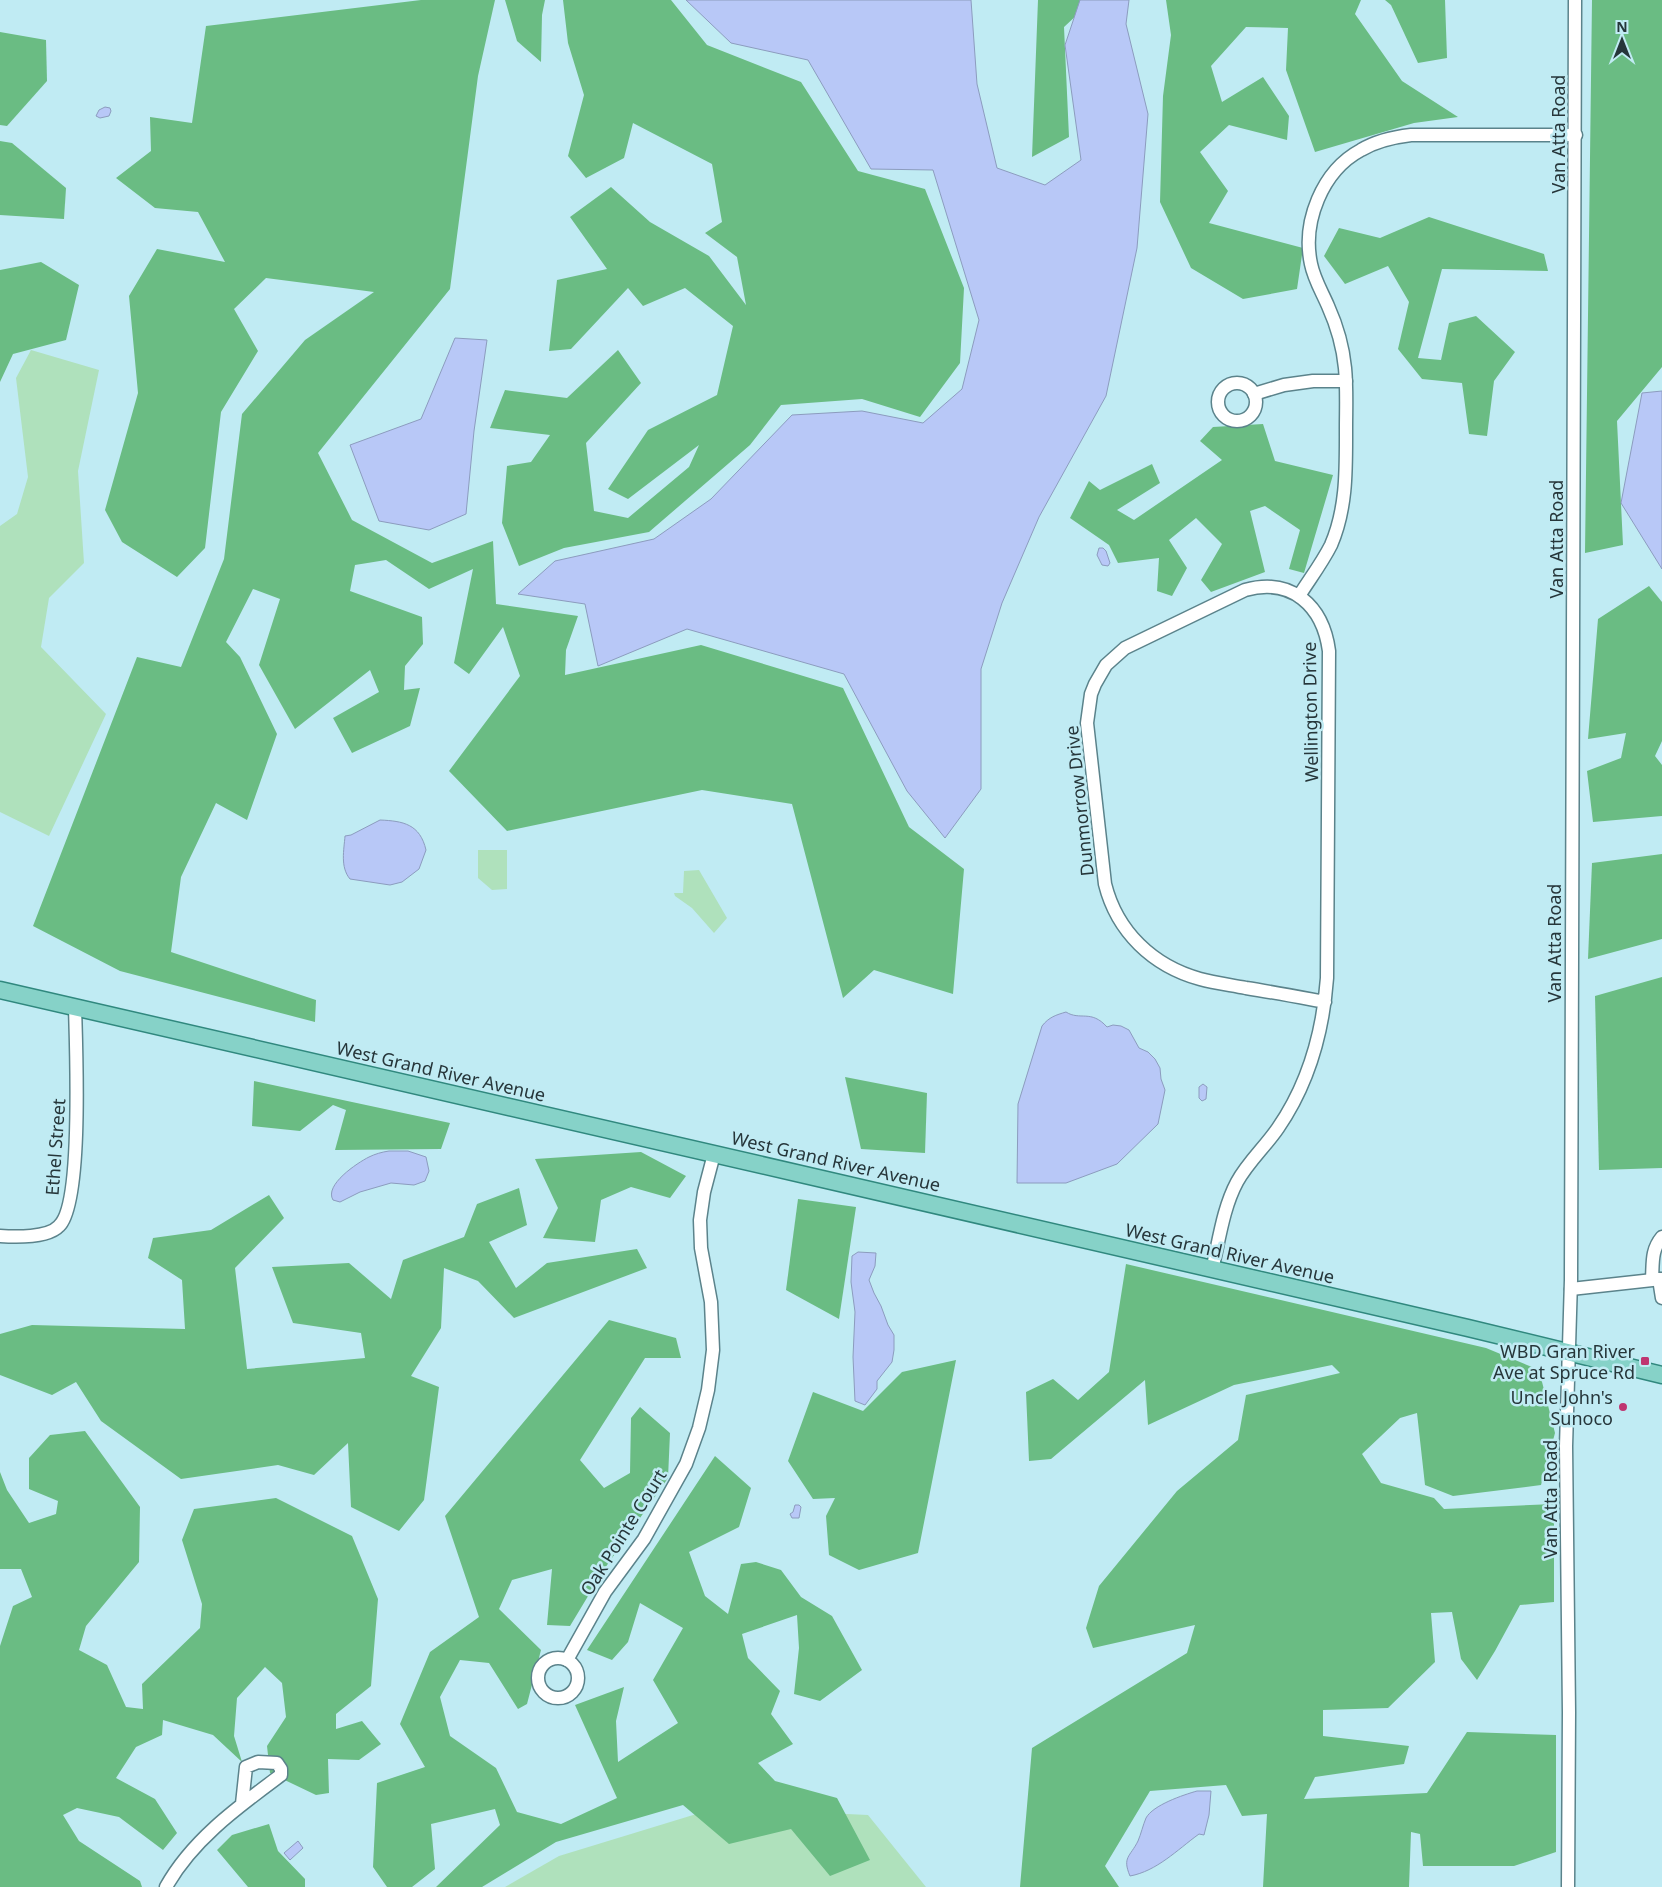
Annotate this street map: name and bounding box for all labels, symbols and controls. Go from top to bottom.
north arrow [1597,15,1647,65]
text: N [1616,17,1628,36]
street label: Van Atta Road [1546,75,1570,193]
street label: Van Atta Road [1544,480,1568,598]
street label: Wellington Drive [1297,642,1323,782]
street label: Dunmorrow Drive [1059,724,1099,878]
street label: Van Atta Road [1542,884,1566,1002]
street label: West Grand River Avenue [334,1035,548,1107]
street label: Ethel Street [40,1097,70,1196]
street label: West Grand River Avenue [729,1125,943,1197]
street label: West Grand River Avenue [1123,1217,1337,1289]
place label: WBD Gran River Ave at Spruce Rd [1493,1339,1636,1384]
marker: WBD Gran River Ave at Spruce Rd [1639,1355,1651,1367]
place label: Uncle John's Sunoco [1511,1385,1613,1430]
marker: Uncle John's Sunoco [1617,1401,1629,1413]
street label: Van Atta Road [1538,1440,1562,1558]
street label: Oak Pointe Court [574,1464,672,1600]

